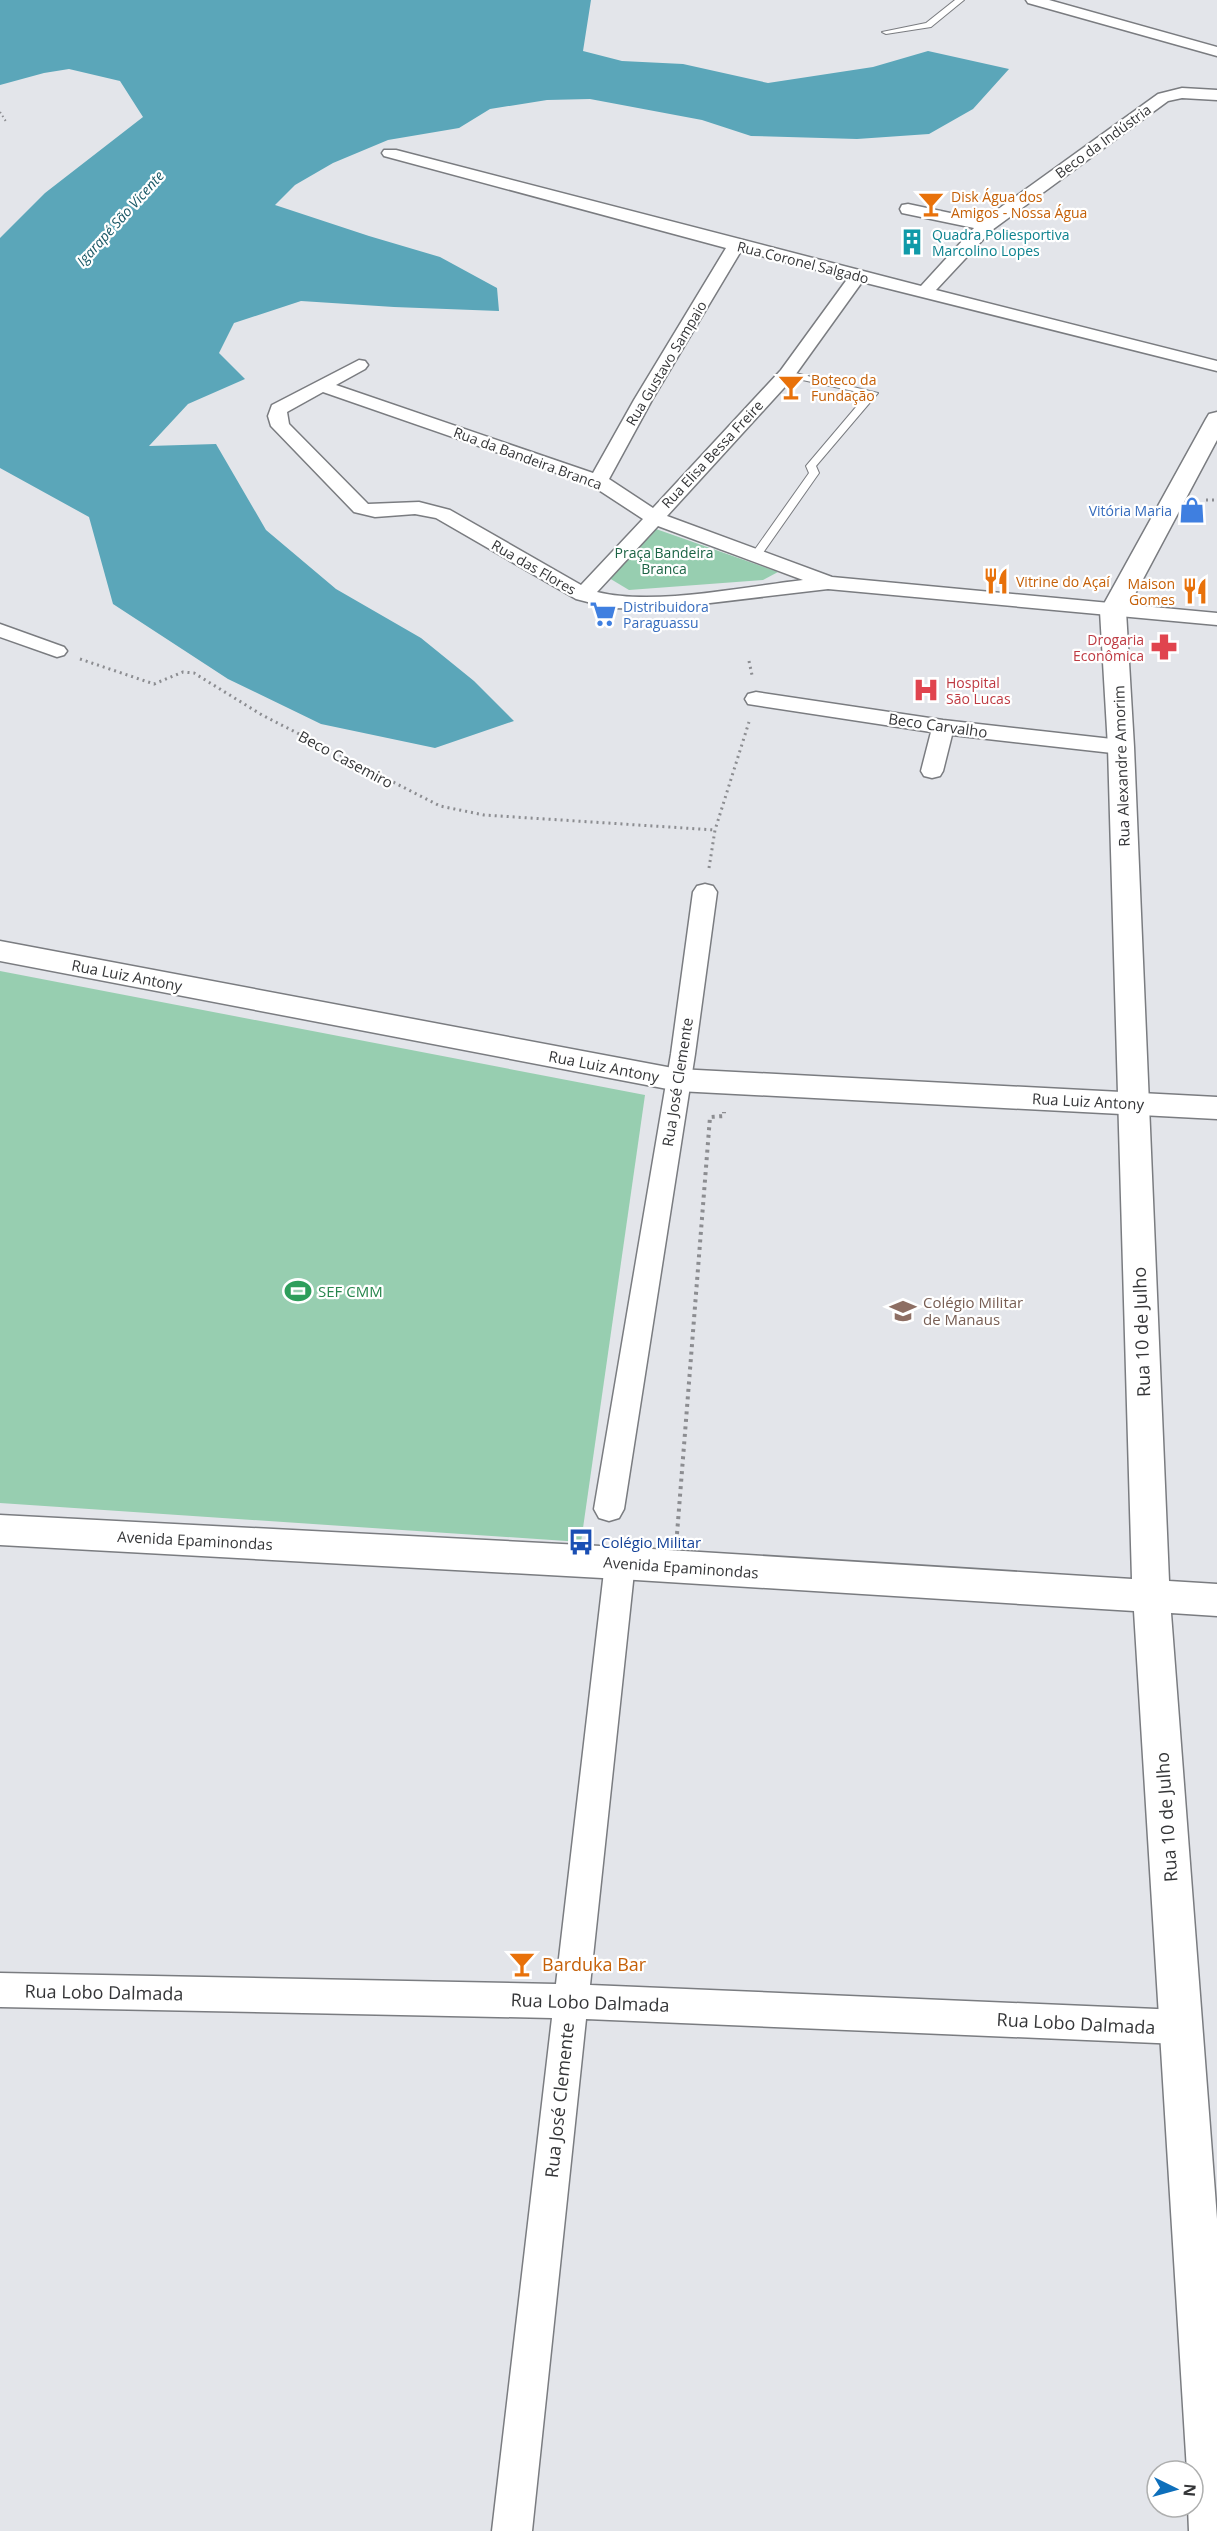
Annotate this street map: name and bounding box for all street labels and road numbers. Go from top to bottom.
street label: Beco da Indústria [1051,100,1155,182]
street label: Rua Coronel Salgado [735,236,871,288]
street label: Rua Gustavo Sampaio [621,297,711,429]
street label: Rua Elisa Bessa Freire [657,396,767,512]
street label: Rua da Bandeira Branca [451,422,605,494]
street label: Rua das Flores [488,535,580,599]
street label: Rua Alexandre Amorim [1108,685,1134,847]
street label: Beco Carvalho [887,708,989,742]
street label: Beco Casemiro [295,726,397,792]
street label: Rua Luiz Antony [70,954,184,996]
street label: Rua José Clemente [657,1016,697,1148]
street label: Rua Luiz Antony [547,1045,661,1087]
street label: Rua Luiz Antony [1031,1088,1145,1114]
street label: Rua 10 de Julho [1127,1267,1155,1397]
street label: Avenida Epaminondas [117,1526,273,1554]
street label: Avenida Epaminondas [603,1552,759,1582]
street label: Rua 10 de Julho [1149,1751,1183,1883]
street label: Rua Lobo Dalmada [24,1979,184,2005]
street label: Rua Lobo Dalmada [510,1987,670,2017]
street label: Rua Lobo Dalmada [996,2007,1156,2039]
street label: Rua José Clemente [539,2021,579,2179]

